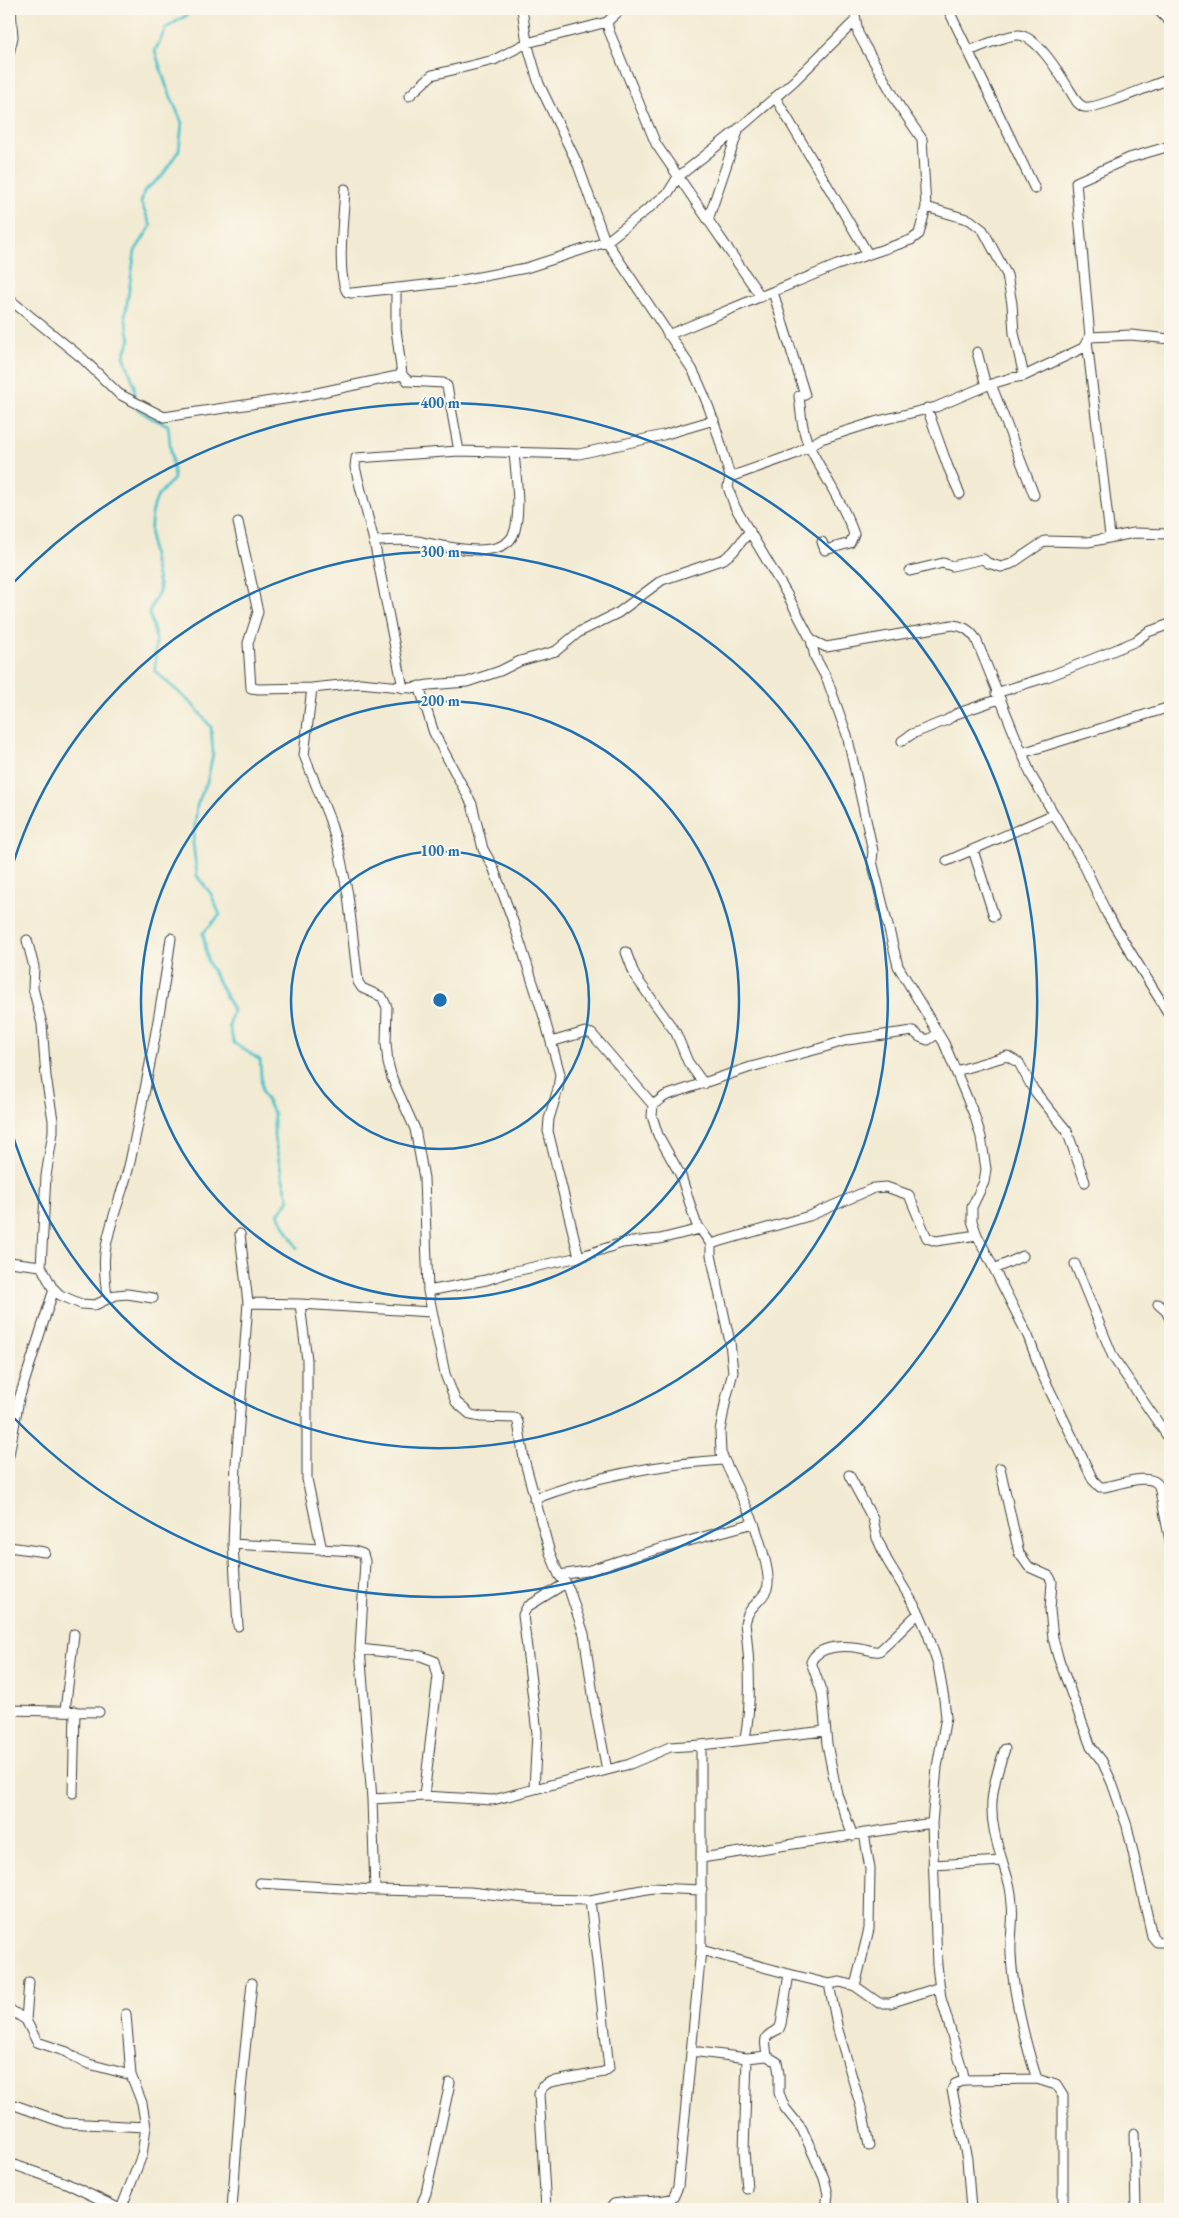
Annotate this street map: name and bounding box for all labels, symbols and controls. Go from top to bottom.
text: 400 m [420,393,460,412]
text: 300 m [420,542,460,561]
text: 200 m [420,691,460,710]
text: 100 m [420,841,460,860]
centre of rings [431,991,449,1009]

